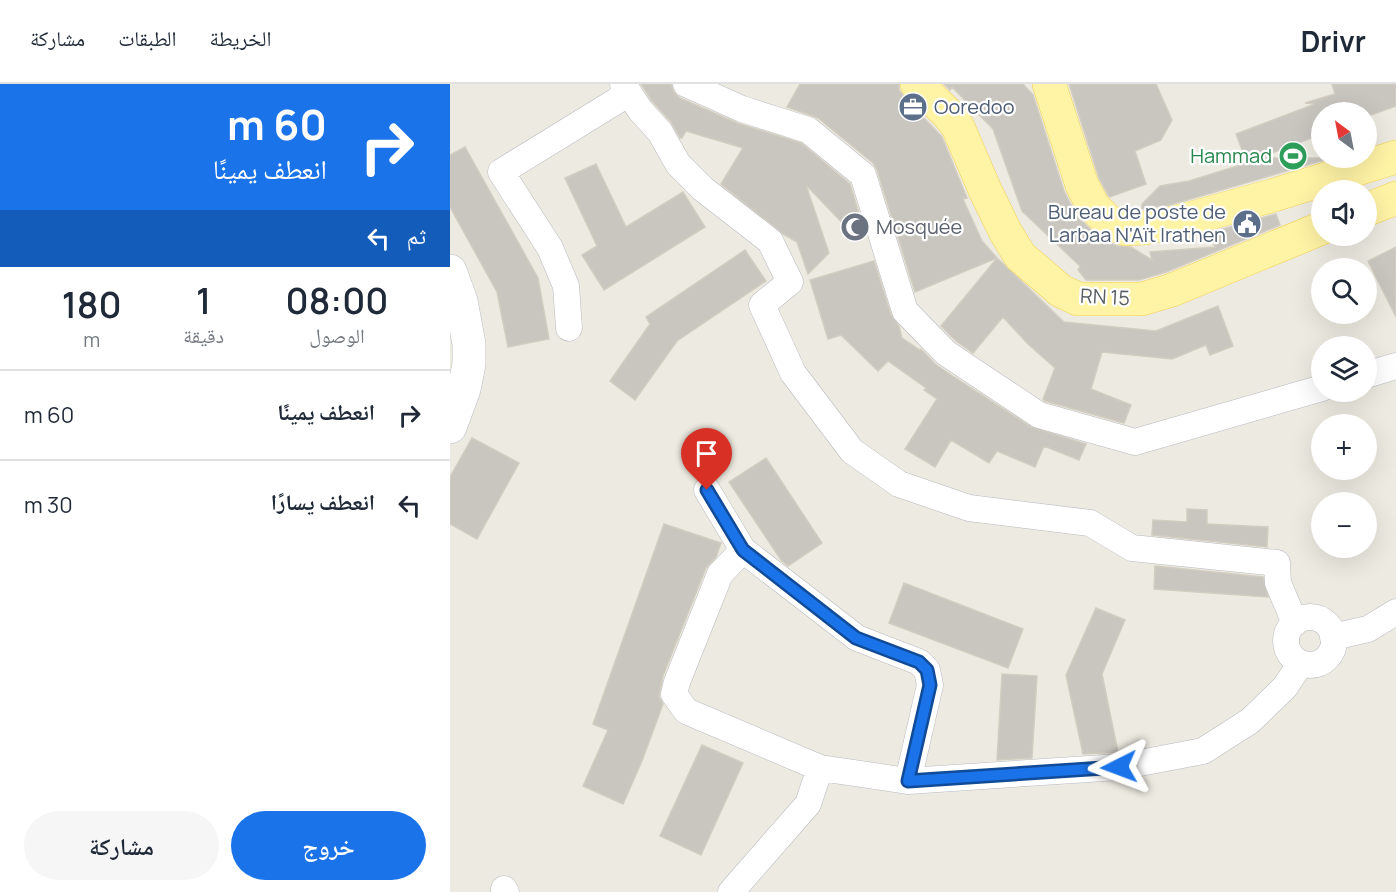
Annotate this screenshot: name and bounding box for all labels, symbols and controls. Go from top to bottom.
text: Drivr [1301,22,1366,60]
text: مشاركة [30,24,85,52]
text: الطبقات [118,24,177,52]
text: الخريطة [210,24,271,52]
office icon: Ooredoo [897,91,929,123]
place label: Ooredoo [934,93,1015,120]
text: 60 m [227,95,327,153]
north arrow [1311,102,1377,168]
map controls [1311,102,1377,558]
icon: right [348,108,426,186]
sports icon: Hammad [1277,140,1309,172]
place label: Hammad [1190,142,1272,169]
text: انعطف يمينًا [213,150,327,187]
button: sound [1311,180,1377,246]
place label: Bureau de poste de Larbaa N'Aït Irathen [1048,198,1226,248]
public building icon: Bureau de poste de Larbaa N'Aït Irathen [1231,208,1263,240]
mosque icon: Mosquée [839,211,871,243]
place label: Mosquée [876,213,962,240]
text: ثم [407,221,426,251]
icon: left [362,222,395,255]
button: search [1311,258,1377,324]
text: 1 [196,276,211,325]
text: 08:00 [286,276,388,325]
text: 180 [62,280,122,329]
street label: RN 15 [1080,282,1131,311]
text: دقيقة [183,322,224,349]
text: الوصول [309,322,365,349]
text: m [83,326,100,353]
button: layers [1311,336,1377,402]
text: انعطف يمينًا [277,397,375,427]
icon: right [393,399,426,432]
text: 60 m [24,400,74,430]
button: + [1311,414,1377,480]
pin [681,428,732,490]
icon: arrive [690,437,723,470]
text: انعطف يسارًا [271,487,375,517]
icon: left [393,489,426,522]
text: 30 m [24,490,73,520]
button: − [1311,492,1377,558]
position arrow [1087,735,1151,799]
button: مشاركة [24,811,219,880]
button: خروج [231,811,426,880]

